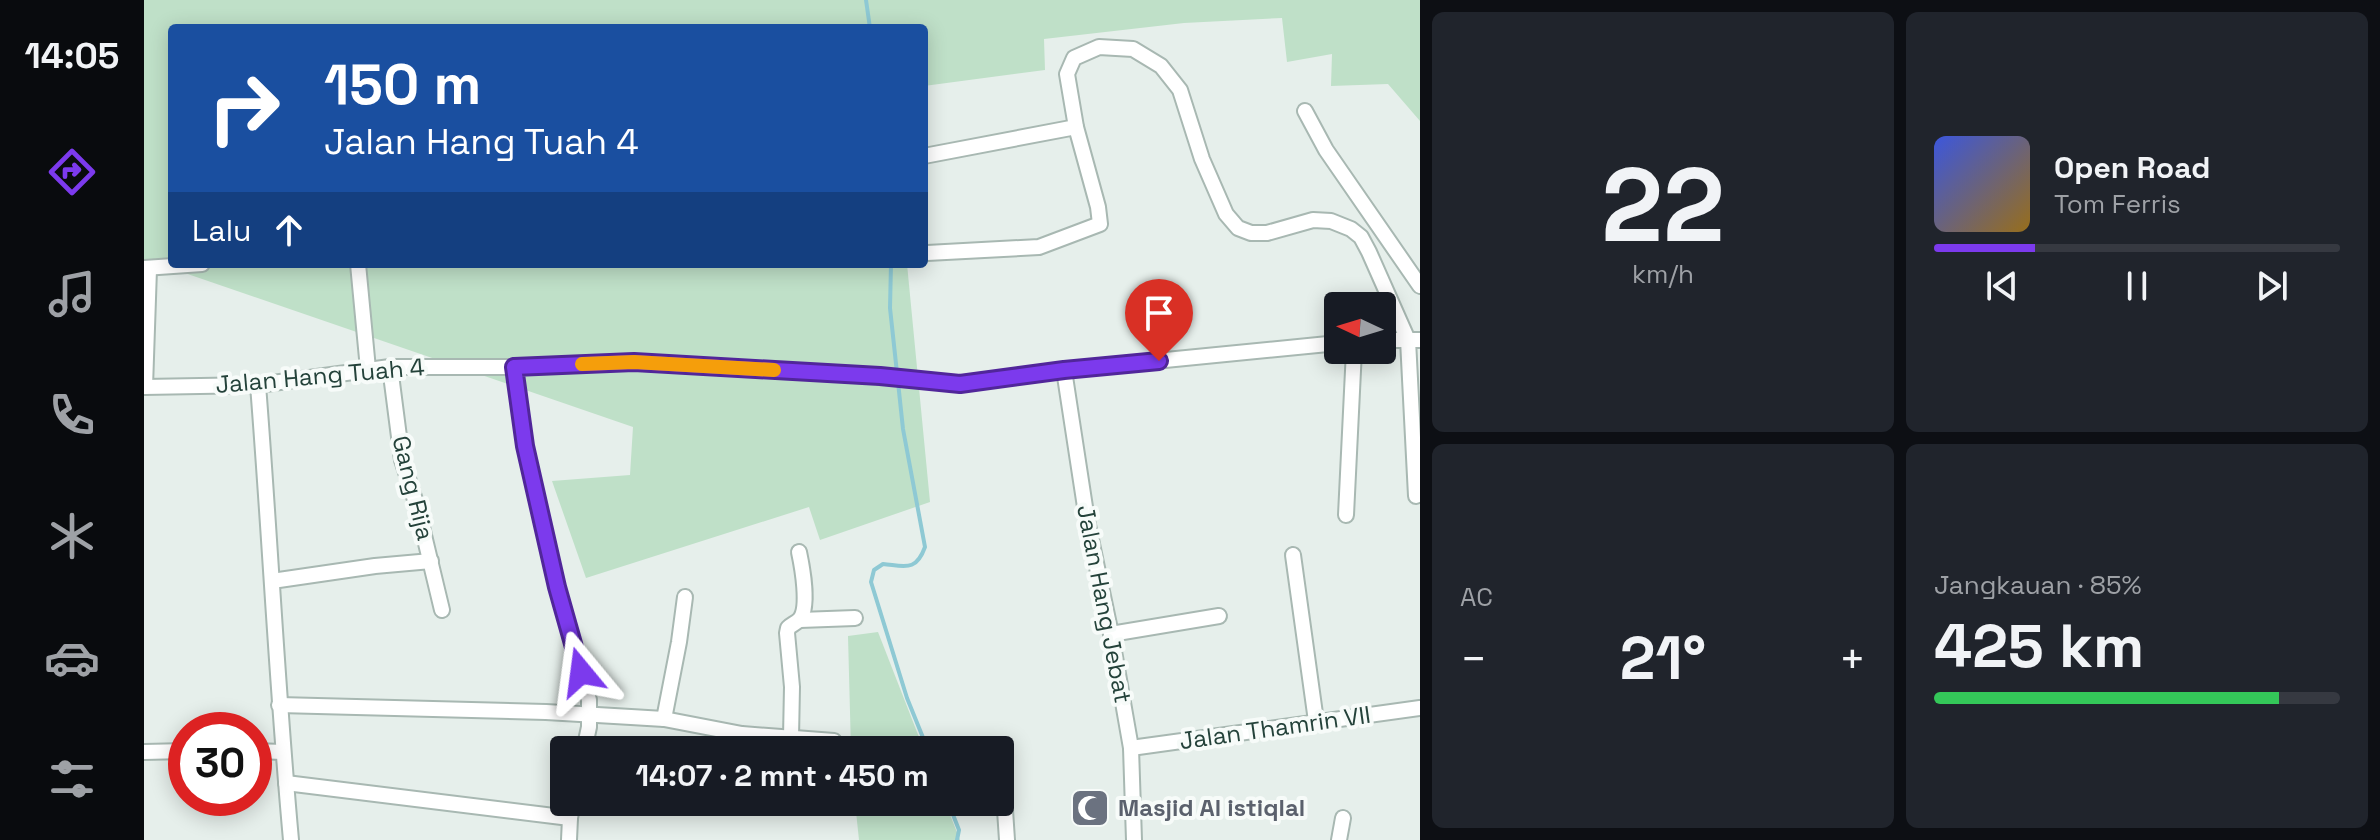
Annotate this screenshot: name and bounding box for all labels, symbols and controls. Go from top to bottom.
text: 14:05 [25,33,119,79]
text: 150 m [324,49,481,120]
icon: right [192,56,296,160]
text: Jalan Hang Tuah 4 [324,119,639,165]
text: 22 [1601,139,1725,271]
icon: directions [44,144,100,200]
text: Open Road [2054,148,2210,187]
text: Tom Ferris [2054,187,2181,221]
icon: ahead [267,208,311,252]
text: Lalu [192,211,251,250]
text: km/h [1632,257,1694,291]
icon: previous [1980,264,2024,308]
icon: pause [2115,264,2159,308]
icon: next [2250,264,2294,308]
icon: music [44,266,100,322]
pin [1125,279,1193,361]
icon: arrive [1137,291,1181,335]
north arrow [1324,292,1396,364]
map controls [1324,292,1396,364]
street label: Jalan Hang Tuah 4 [214,351,426,400]
icon: phone [44,387,100,443]
street label: Gang Rija [386,432,441,544]
street label: Jalan Hang Jebat [1070,502,1139,706]
icon: climate [44,508,100,564]
text: Jangkauan · 85% [1934,568,2142,602]
text: AC [1460,580,1493,614]
text: 425 km [1934,608,2144,685]
text: 21° [1620,620,1706,697]
icon: car [44,630,100,686]
position arrow [539,630,623,714]
text: − [1460,631,1487,687]
text: + [1839,631,1866,687]
street label: Jalan Thamrin VII [1177,699,1373,756]
speed limit sign: 30 [168,712,272,816]
icon: filters [44,751,100,807]
text: 14:07 · 2 mnt · 450 m [635,756,929,795]
mosque icon: Masjid Al istiqlal [1069,787,1111,829]
place label: Masjid Al istiqlal [1118,792,1305,823]

